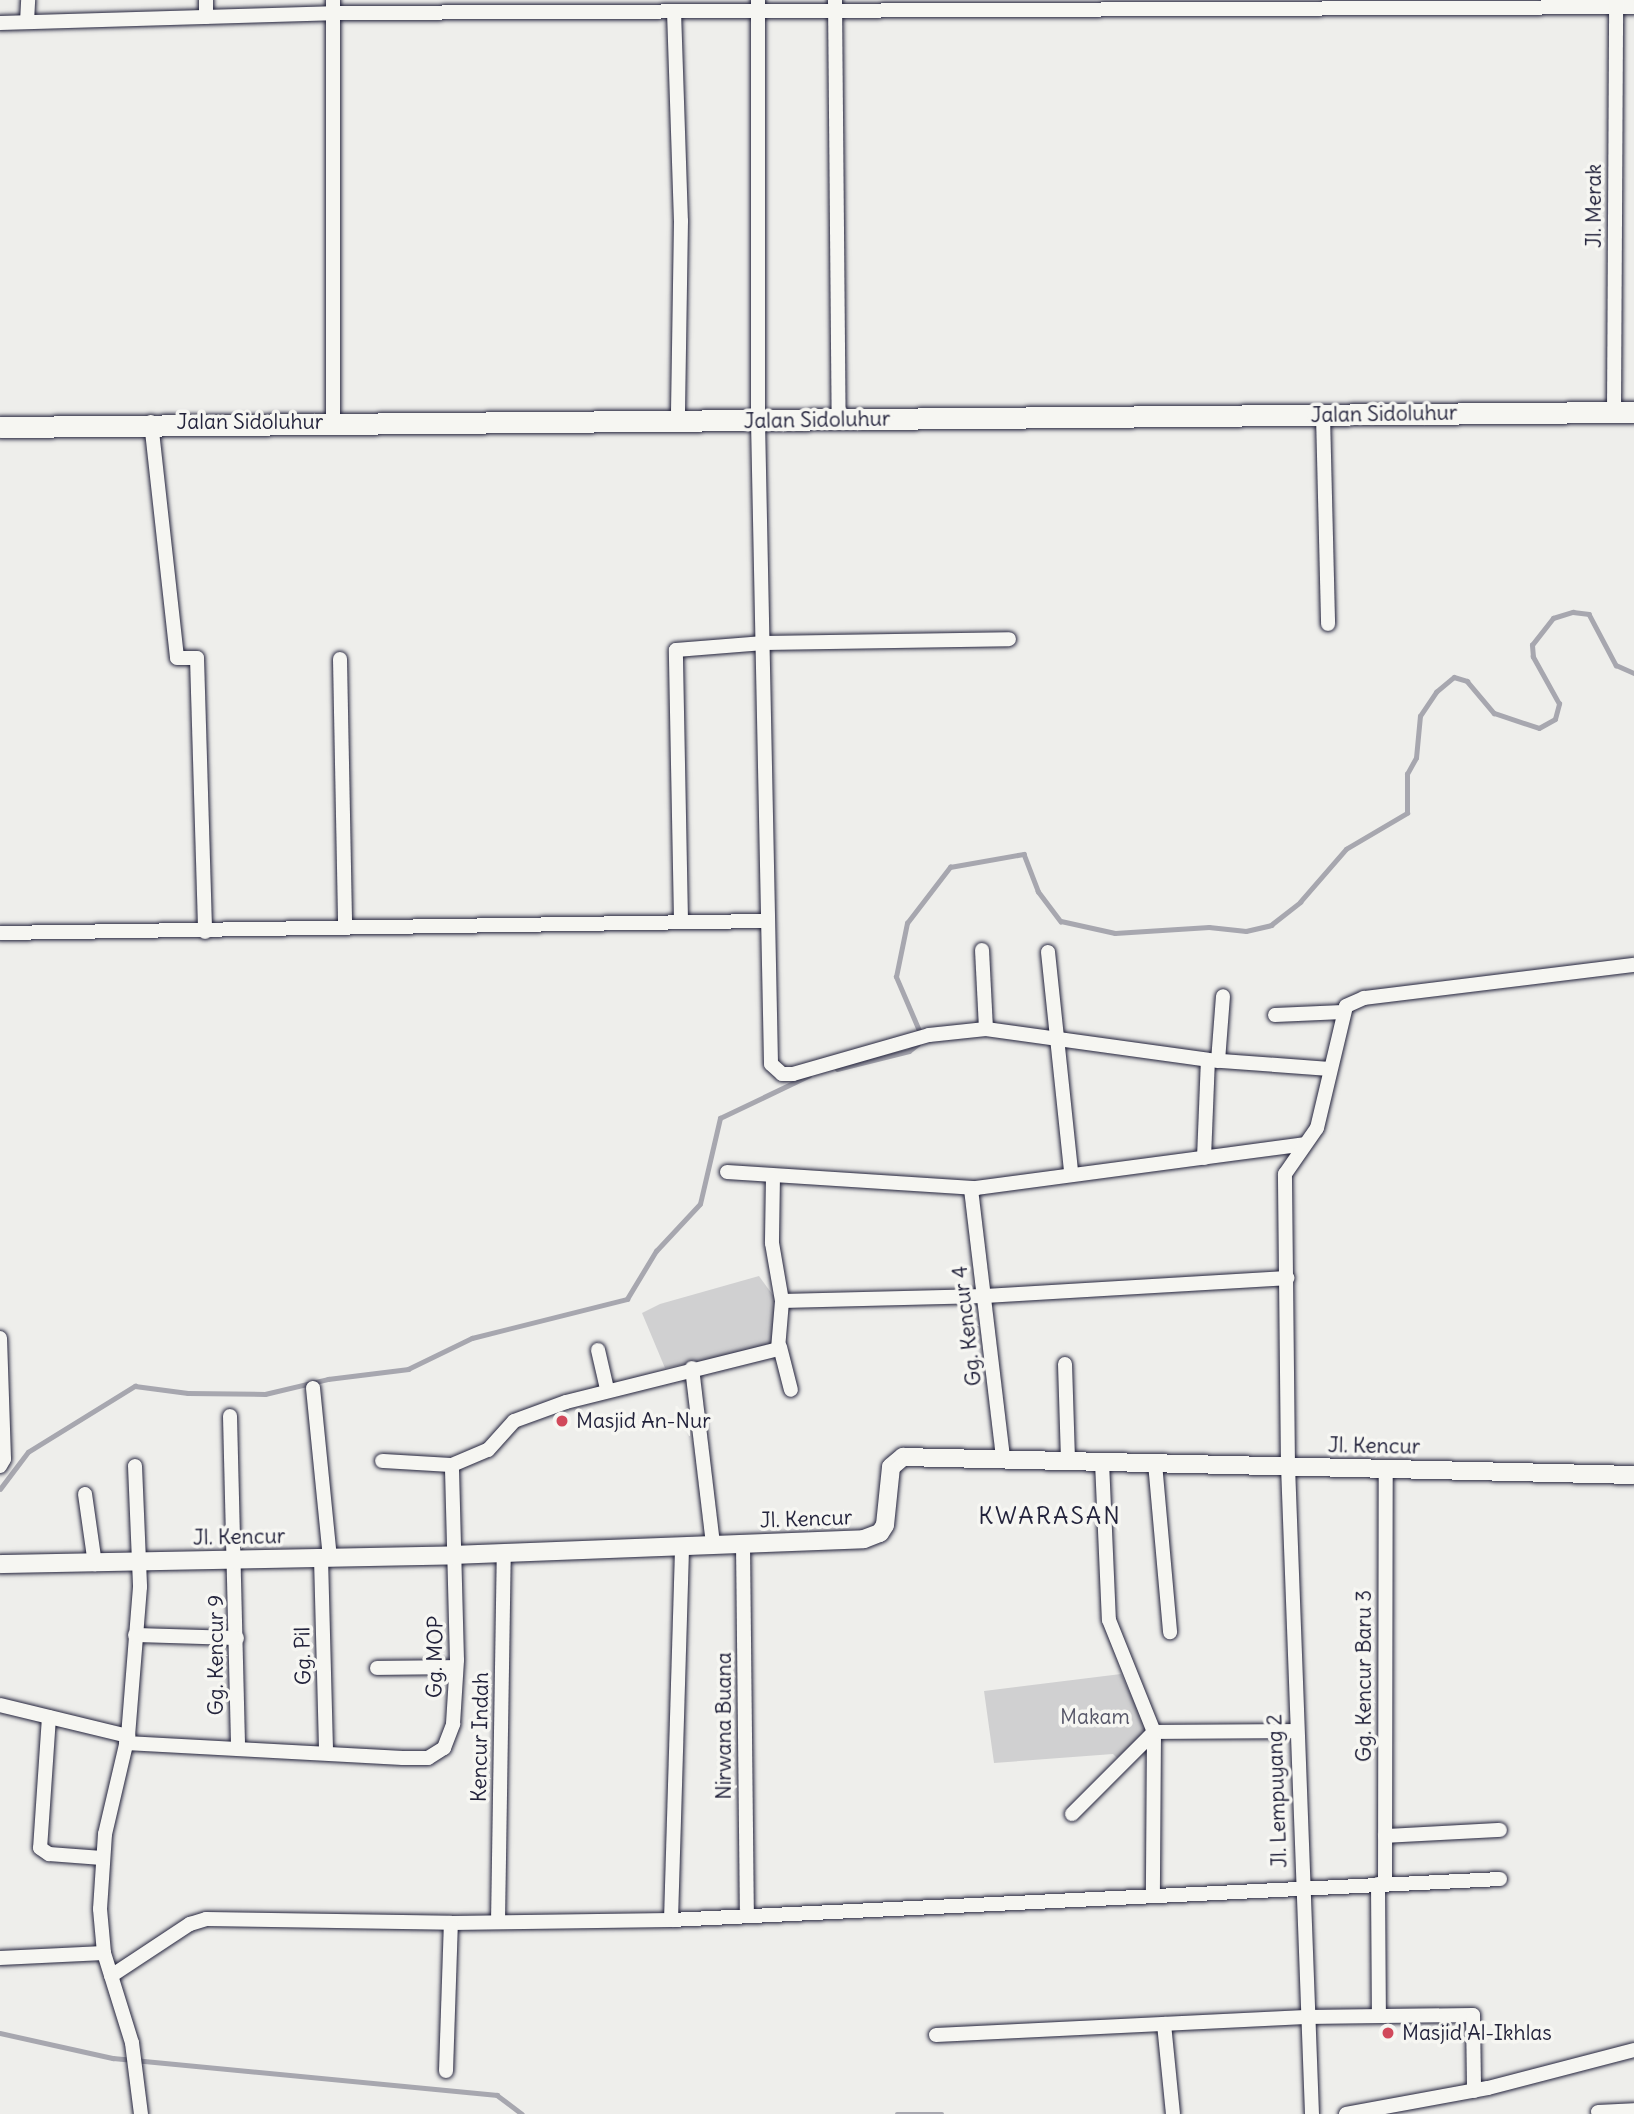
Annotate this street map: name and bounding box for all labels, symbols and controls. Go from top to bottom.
street label: Jl. Merak [1581,164,1607,248]
street label: Jalan Sidoluhur [1310,400,1458,428]
street label: Jalan Sidoluhur [743,406,891,434]
street label: Jalan Sidoluhur [177,409,323,435]
street label: Gg. Kencur 4 [947,1265,987,1387]
place label: Masjid An-Nur [576,1408,711,1434]
marker: Masjid An-Nur [554,1413,570,1429]
street label: Jl. Kencur [1328,1433,1420,1459]
district label: KWARASAN [979,1502,1121,1530]
street label: Jl. Kencur [759,1505,853,1533]
street label: Jl. Kencur [193,1524,285,1550]
street label: Gg. Kencur Baru 3 [1351,1590,1377,1762]
street label: Gg. Kencur 9 [203,1595,229,1715]
street label: Gg. MOP [422,1616,448,1698]
street label: Gg. Pil [290,1627,316,1685]
street label: Nirwana Buana [711,1652,737,1800]
street label: Kencur Indah [466,1672,494,1802]
park label: Makam [1060,1704,1130,1730]
street label: Jl. Lempuyang 2 [1262,1714,1292,1868]
place label: Masjid Al-Ikhlas [1402,2020,1552,2046]
marker: Masjid Al-Ikhlas [1380,2025,1396,2041]

